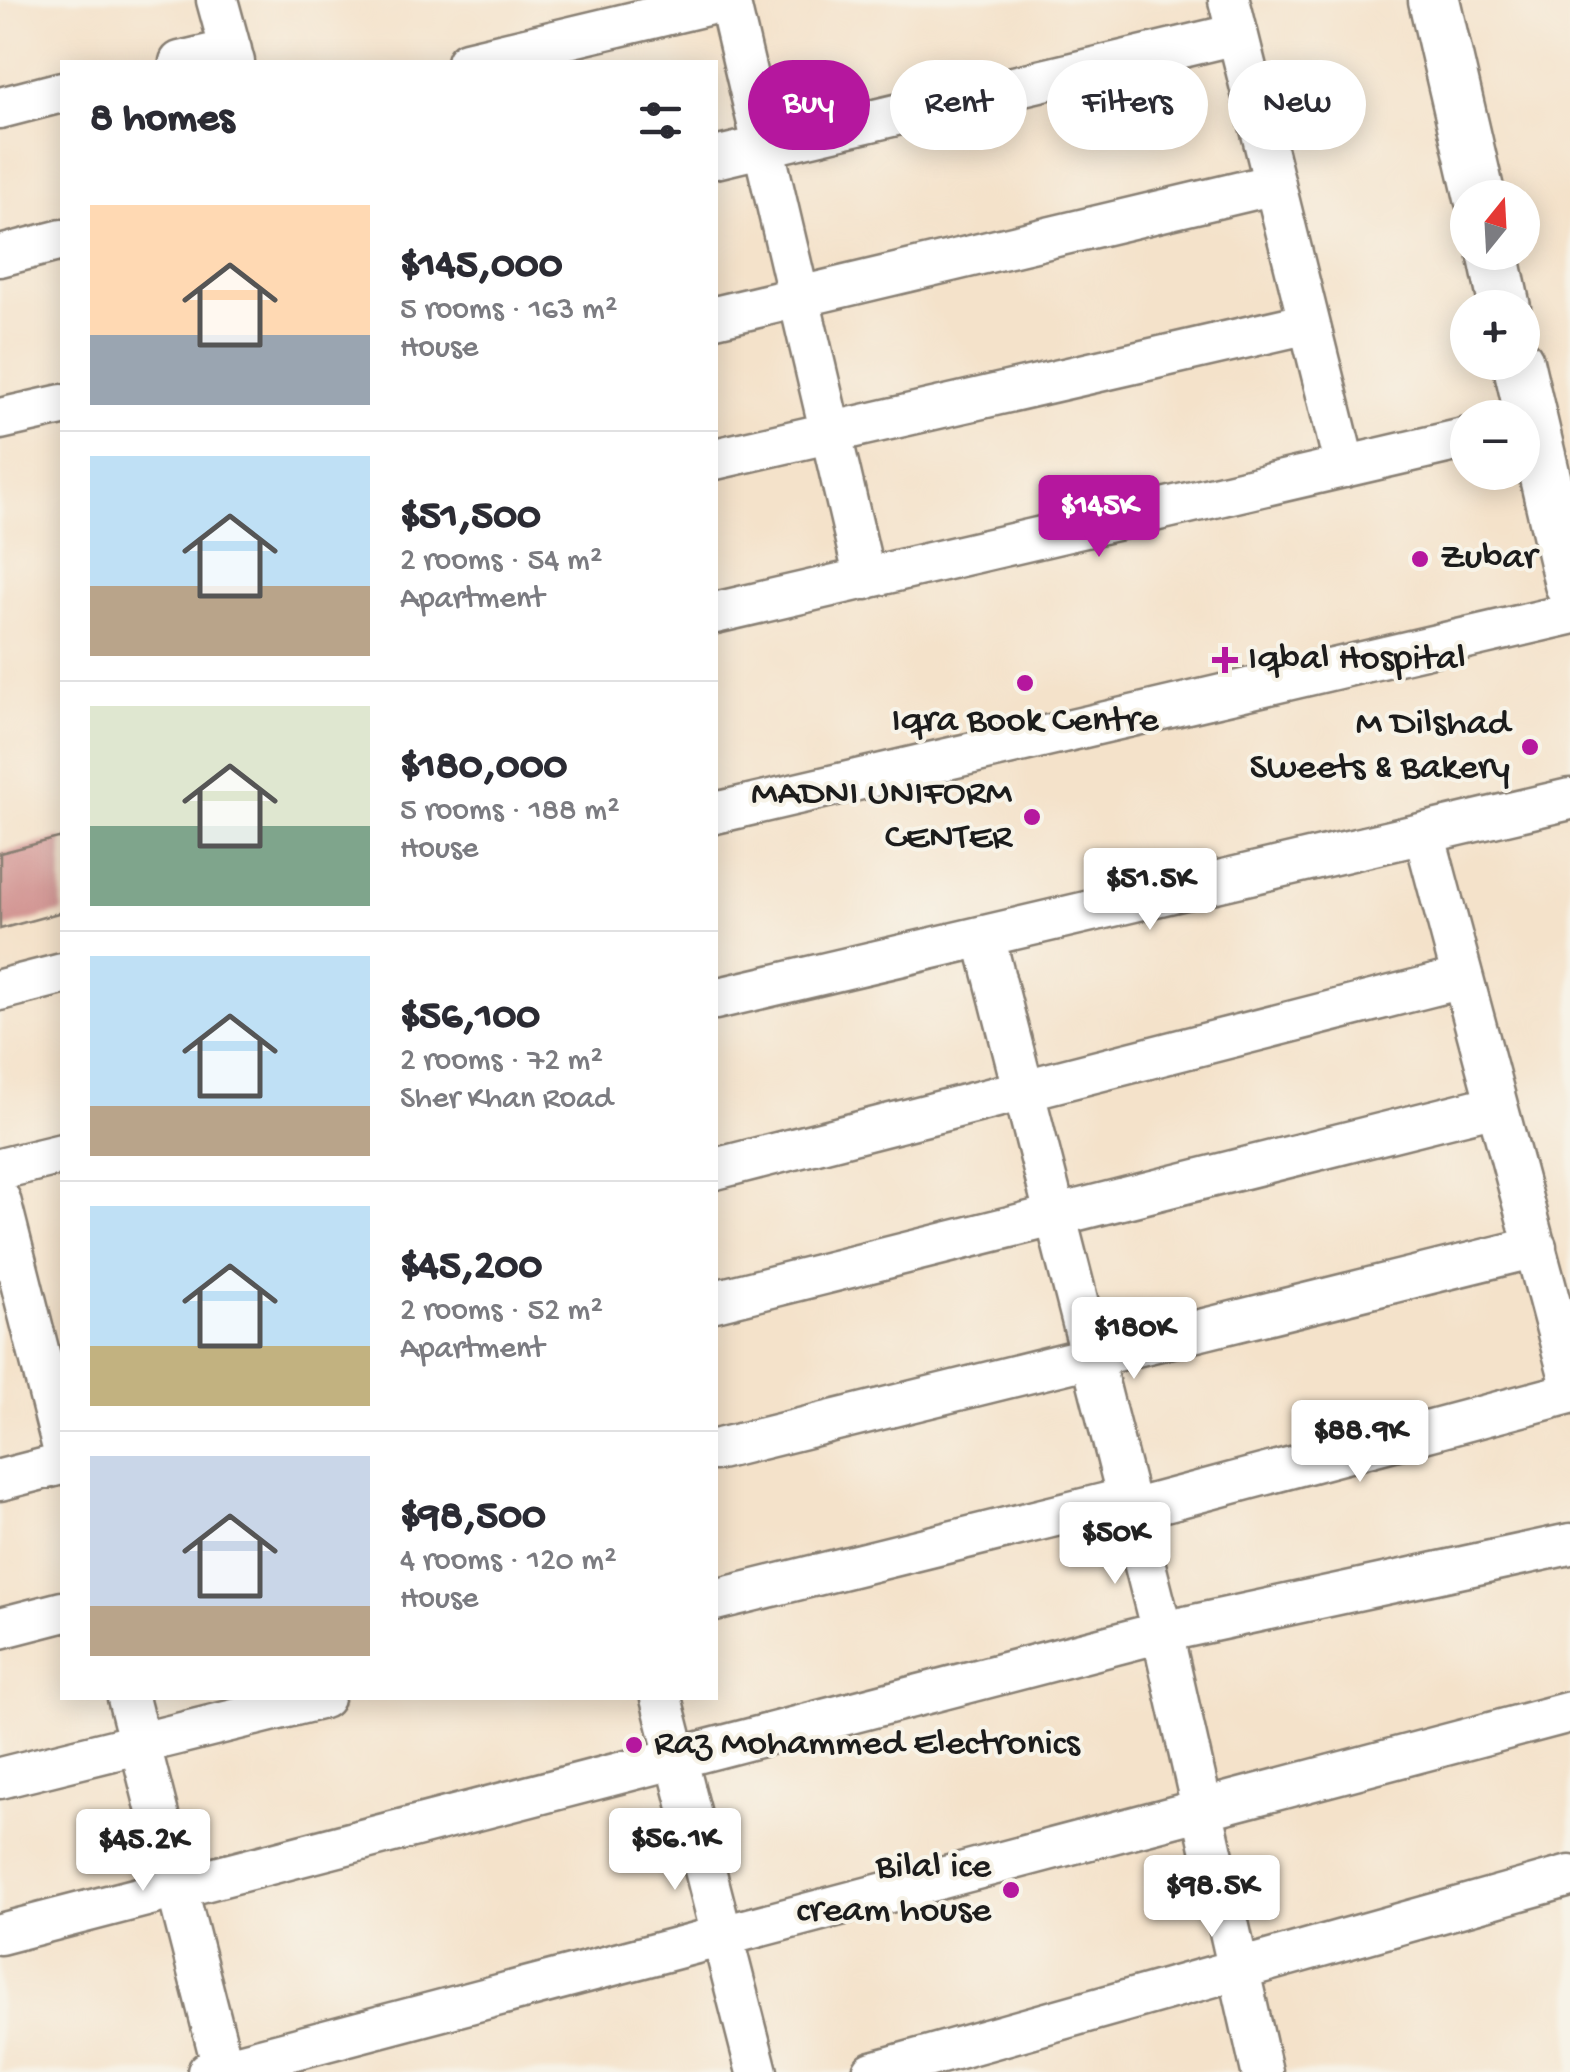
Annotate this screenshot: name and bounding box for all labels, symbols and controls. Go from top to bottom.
chip: Buy [748,60,870,150]
chip: Rent [890,60,1027,150]
chip: Filters [1047,60,1208,150]
chip: New [1228,60,1366,150]
icon: filters [633,93,688,148]
text: 8 homes [90,96,234,145]
north arrow [1450,180,1540,270]
map controls [1450,180,1540,490]
text: $145,000 [400,243,563,292]
icon: home [170,245,290,365]
button: + [1450,290,1540,380]
text: 5 rooms · 163 m² [400,292,617,330]
text: House [400,330,478,368]
button: − [1450,400,1540,490]
pin: $145K [1029,475,1169,560]
text: $145K [1061,488,1137,526]
text: $51,500 [400,494,541,543]
icon: home [170,496,290,616]
place label: Zubar [1440,537,1541,581]
text: 2 rooms · 54 m² [400,543,602,581]
marker: Zubar [1409,548,1431,570]
text: Apartment [400,581,544,619]
place label: Iqbal Hospital [1248,638,1466,682]
marker: Iqbal Hospital [1212,647,1238,673]
marker: Iqra Book Centre [1014,672,1036,694]
place label: Iqra Book Centre [891,700,1159,744]
place label: M Dilshad Sweets & Bakery [1249,703,1513,791]
marker: M Dilshad Sweets & Bakery [1519,736,1541,758]
text: $180,000 [400,744,567,793]
icon: home [170,746,290,866]
place label: MADNI UNIFORM CENTER [751,773,1014,861]
text: 5 rooms · 188 m² [400,793,620,831]
marker: MADNI UNIFORM CENTER [1021,806,1043,828]
text: House [400,831,478,869]
pin: $51.5K [1069,848,1231,933]
text: $51.5K [1106,861,1194,899]
text: $56,100 [400,994,540,1043]
icon: home [170,996,290,1116]
text: 2 rooms · 72 m² [400,1043,603,1081]
text: Sher Khan Road [400,1081,613,1119]
text: $45,200 [400,1244,542,1293]
icon: home [170,1246,290,1366]
text: 2 rooms · 52 m² [400,1293,603,1331]
pin: $180K [1064,1297,1204,1382]
text: $180K [1094,1310,1174,1348]
text: Apartment [400,1331,544,1369]
pin: $88.9K [1279,1400,1441,1485]
text: $88.9K [1313,1413,1407,1451]
text: $98,500 [400,1494,546,1543]
icon: home [170,1496,290,1616]
pin: $50K [1056,1502,1174,1587]
text: $50K [1082,1515,1149,1553]
text: 4 rooms · 120 m² [400,1543,617,1581]
text: House [400,1581,478,1619]
place label: Raz Mohammed Electronics [654,1723,1081,1767]
marker: Raz Mohammed Electronics [623,1734,645,1756]
pin: $56.1K [594,1808,756,1893]
pin: $45.2K [62,1809,224,1894]
text: $56.1K [631,1821,719,1859]
text: $45.2K [98,1822,188,1860]
place label: Bilal ice cream house [796,1846,991,1934]
pin: $98.5K [1131,1855,1293,1940]
text: $98.5K [1166,1868,1258,1906]
marker: Bilal ice cream house [1000,1879,1022,1901]

